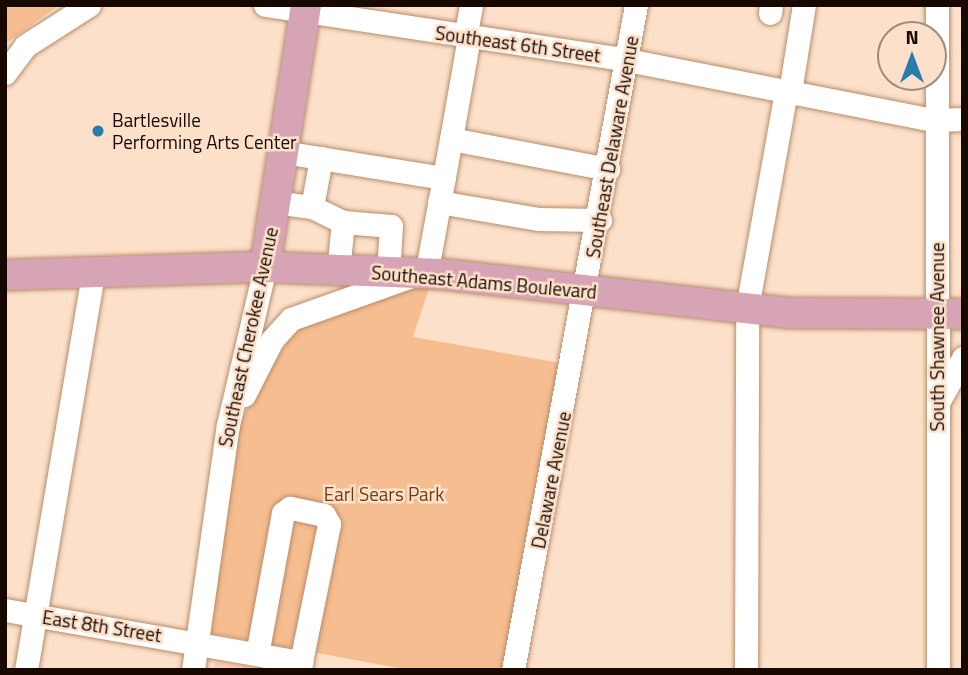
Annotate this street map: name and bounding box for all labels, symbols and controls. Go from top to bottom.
street label: Southeast 6th Street [434,21,602,67]
north arrow [877,21,947,91]
text: N [905,22,919,51]
street label: Southeast Delaware Avenue [581,34,643,260]
place label: Bartlesville Performing Arts Center [112,109,297,153]
marker: Bartlesville Performing Arts Center [90,123,106,139]
street label: Southeast Cherokee Avenue [214,225,282,449]
street label: South Shawnee Avenue [926,243,948,431]
street label: Southeast Adams Boulevard [370,261,598,303]
street label: Delaware Avenue [527,409,575,551]
park label: Earl Sears Park [324,483,444,505]
street label: East 8th Street [41,605,163,647]

